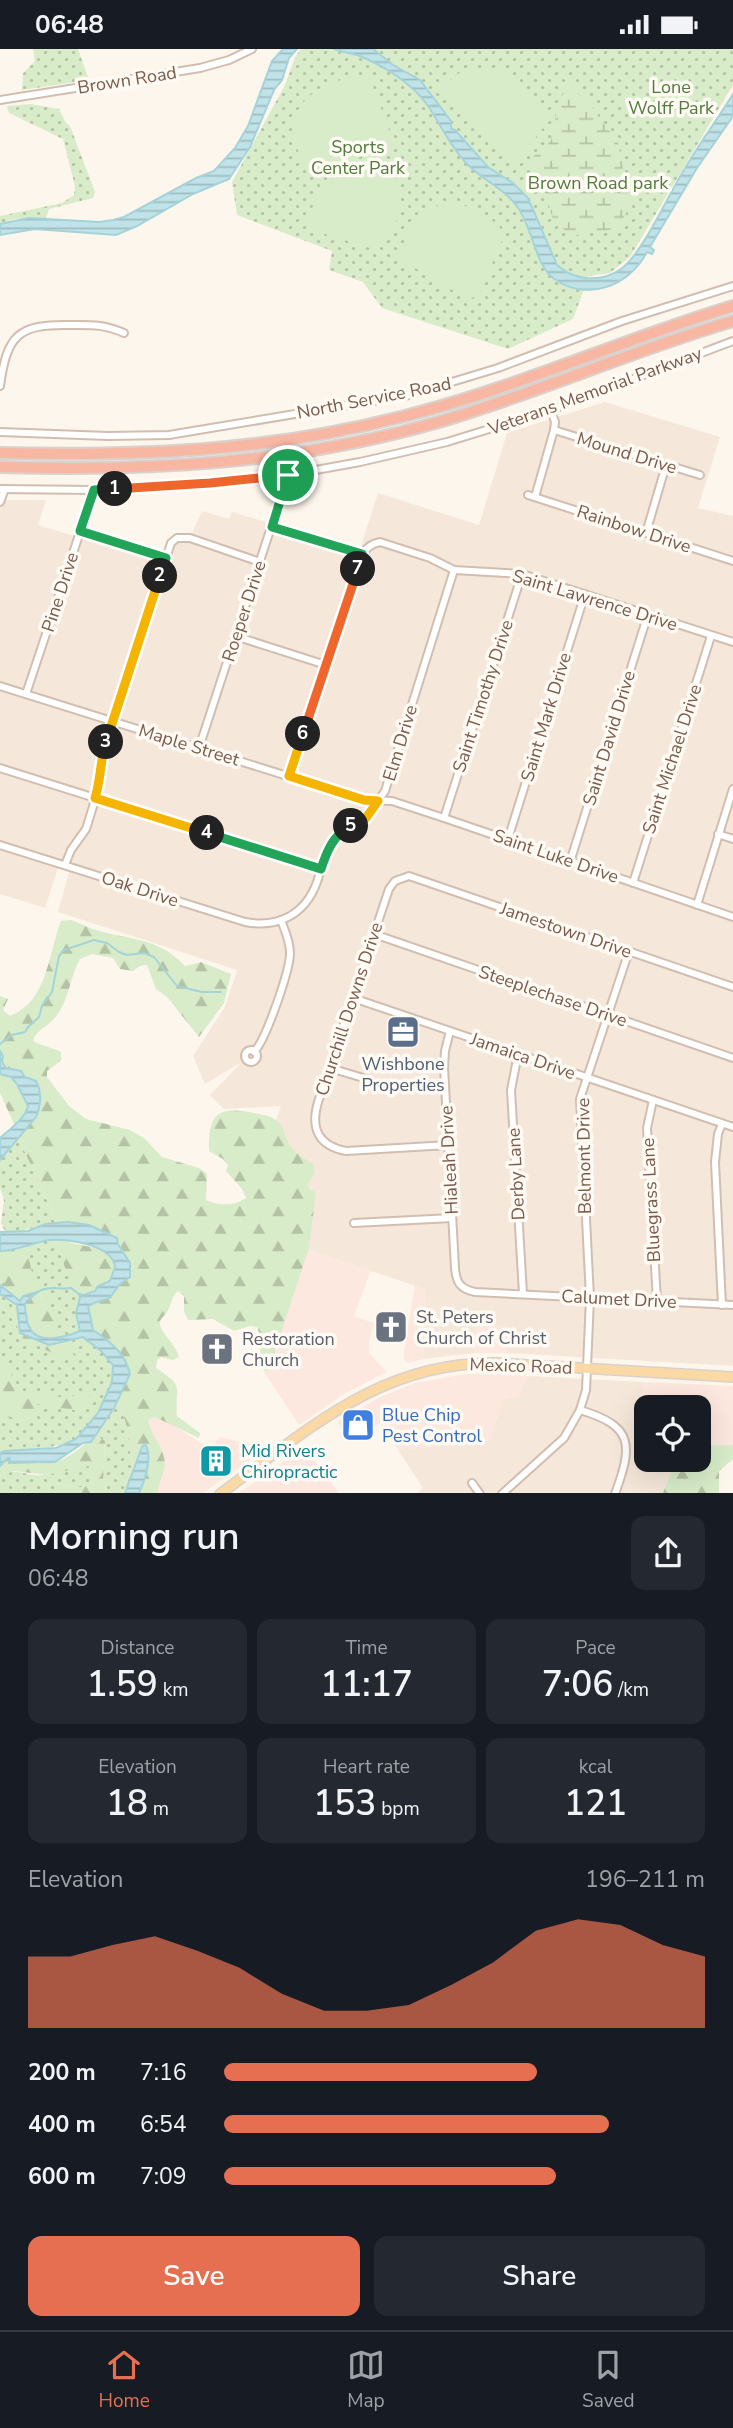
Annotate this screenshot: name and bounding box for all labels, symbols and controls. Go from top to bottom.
text: 06:48 [35,7,104,42]
street label: Brown Road [76,60,178,100]
park label: Lone Wolff Park [628,75,715,120]
park label: Sports Center Park [311,135,406,180]
park label: Brown Road park [528,171,669,195]
street label: Veterans Memorial Parkway [484,341,706,441]
street label: North Service Road [295,371,453,425]
street label: Mound Drive [574,426,680,480]
pin [258,445,318,505]
icon: arrive [269,456,307,494]
pin: 1 [97,471,132,507]
text: 1 [109,475,120,501]
street label: Rainbow Drive [574,499,694,559]
street label: Pine Drive [36,549,84,635]
pin: 7 [340,552,376,587]
text: 7 [352,555,363,581]
street label: Roeper Drive [216,557,272,665]
pin: 2 [142,559,178,593]
text: 2 [154,562,165,588]
street label: Saint Lawrence Drive [509,563,681,637]
street label: Saint Timothy Drive [447,617,519,775]
street label: Saint Mark Drive [515,650,577,784]
street label: Saint David Drive [577,668,641,808]
street label: Saint Michael Drive [637,681,707,837]
street label: Elm Drive [377,702,423,784]
pin: 6 [286,717,320,751]
street label: Maple Street [136,718,243,772]
text: 6 [297,720,308,746]
pin: 3 [88,725,124,759]
text: 3 [100,728,111,754]
pin: 5 [334,809,368,843]
text: 5 [345,812,356,838]
pin: 4 [190,815,224,851]
text: 4 [201,819,212,845]
street label: Saint Luke Drive [490,823,622,889]
street label: Oak Drive [98,865,182,913]
street label: Jamestown Drive [496,896,635,964]
street label: Churchill Downs Drive [310,919,388,1099]
street label: Steeplechase Drive [476,959,630,1033]
office icon: Wishbone Properties [384,1013,422,1051]
street label: Jamaica Drive [466,1026,579,1085]
place label: Wishbone Properties [361,1052,445,1097]
street label: Belmont Drive [571,1098,597,1214]
street label: Hialeah Drive [434,1105,464,1215]
street label: Derby Lane [502,1127,530,1221]
street label: Bluegrass Lane [636,1137,666,1263]
street label: Calumet Drive [561,1284,677,1314]
place label: St. Peters Church of Christ [416,1305,547,1350]
church icon: St. Peters Church of Christ [372,1308,410,1346]
place label: Restoration Church [242,1327,335,1372]
church icon: Restoration Church [198,1330,236,1368]
street label: Mexico Road [469,1352,573,1380]
map controls [634,1395,711,1472]
button: locate [634,1395,711,1472]
place label: Blue Chip Pest Control [382,1403,482,1448]
shop icon: Blue Chip Pest Control [339,1406,377,1444]
place label: Mid Rivers Chiropractic [241,1439,337,1484]
building icon: Mid Rivers Chiropractic [197,1442,235,1480]
text: Morning run [28,1511,240,1562]
button: share [631,1516,705,1590]
text: 06:48 [28,1563,88,1594]
text: Distance [101,1635,174,1661]
text: Time [345,1635,388,1661]
text: Pace [575,1635,616,1661]
text: 1.59 [87,1661,158,1708]
text: 11:17 [320,1661,413,1708]
text: 7:06 [542,1661,613,1708]
text: km [158,1677,188,1703]
text: /km [613,1677,649,1703]
text: Elevation [98,1754,177,1780]
text: Heart rate [323,1754,410,1780]
text: kcal [579,1754,612,1780]
text: 18 [106,1780,148,1827]
text: 153 [313,1780,376,1827]
text: 121 [564,1780,627,1827]
text: m [148,1796,169,1822]
text: bpm [376,1796,420,1822]
text: Elevation [28,1864,123,1895]
text: 196–211 m [585,1864,705,1895]
text: 200 m [28,2057,96,2088]
text: 7:16 [140,2057,187,2088]
text: 400 m [28,2109,96,2140]
text: 6:54 [140,2109,187,2140]
text: 600 m [28,2161,96,2192]
text: 7:09 [140,2161,187,2192]
button: Save [28,2236,360,2316]
button: Share [374,2236,705,2316]
tab: Home [99,2346,150,2414]
tab: Map [347,2346,385,2414]
tab: Saved [582,2346,634,2414]

